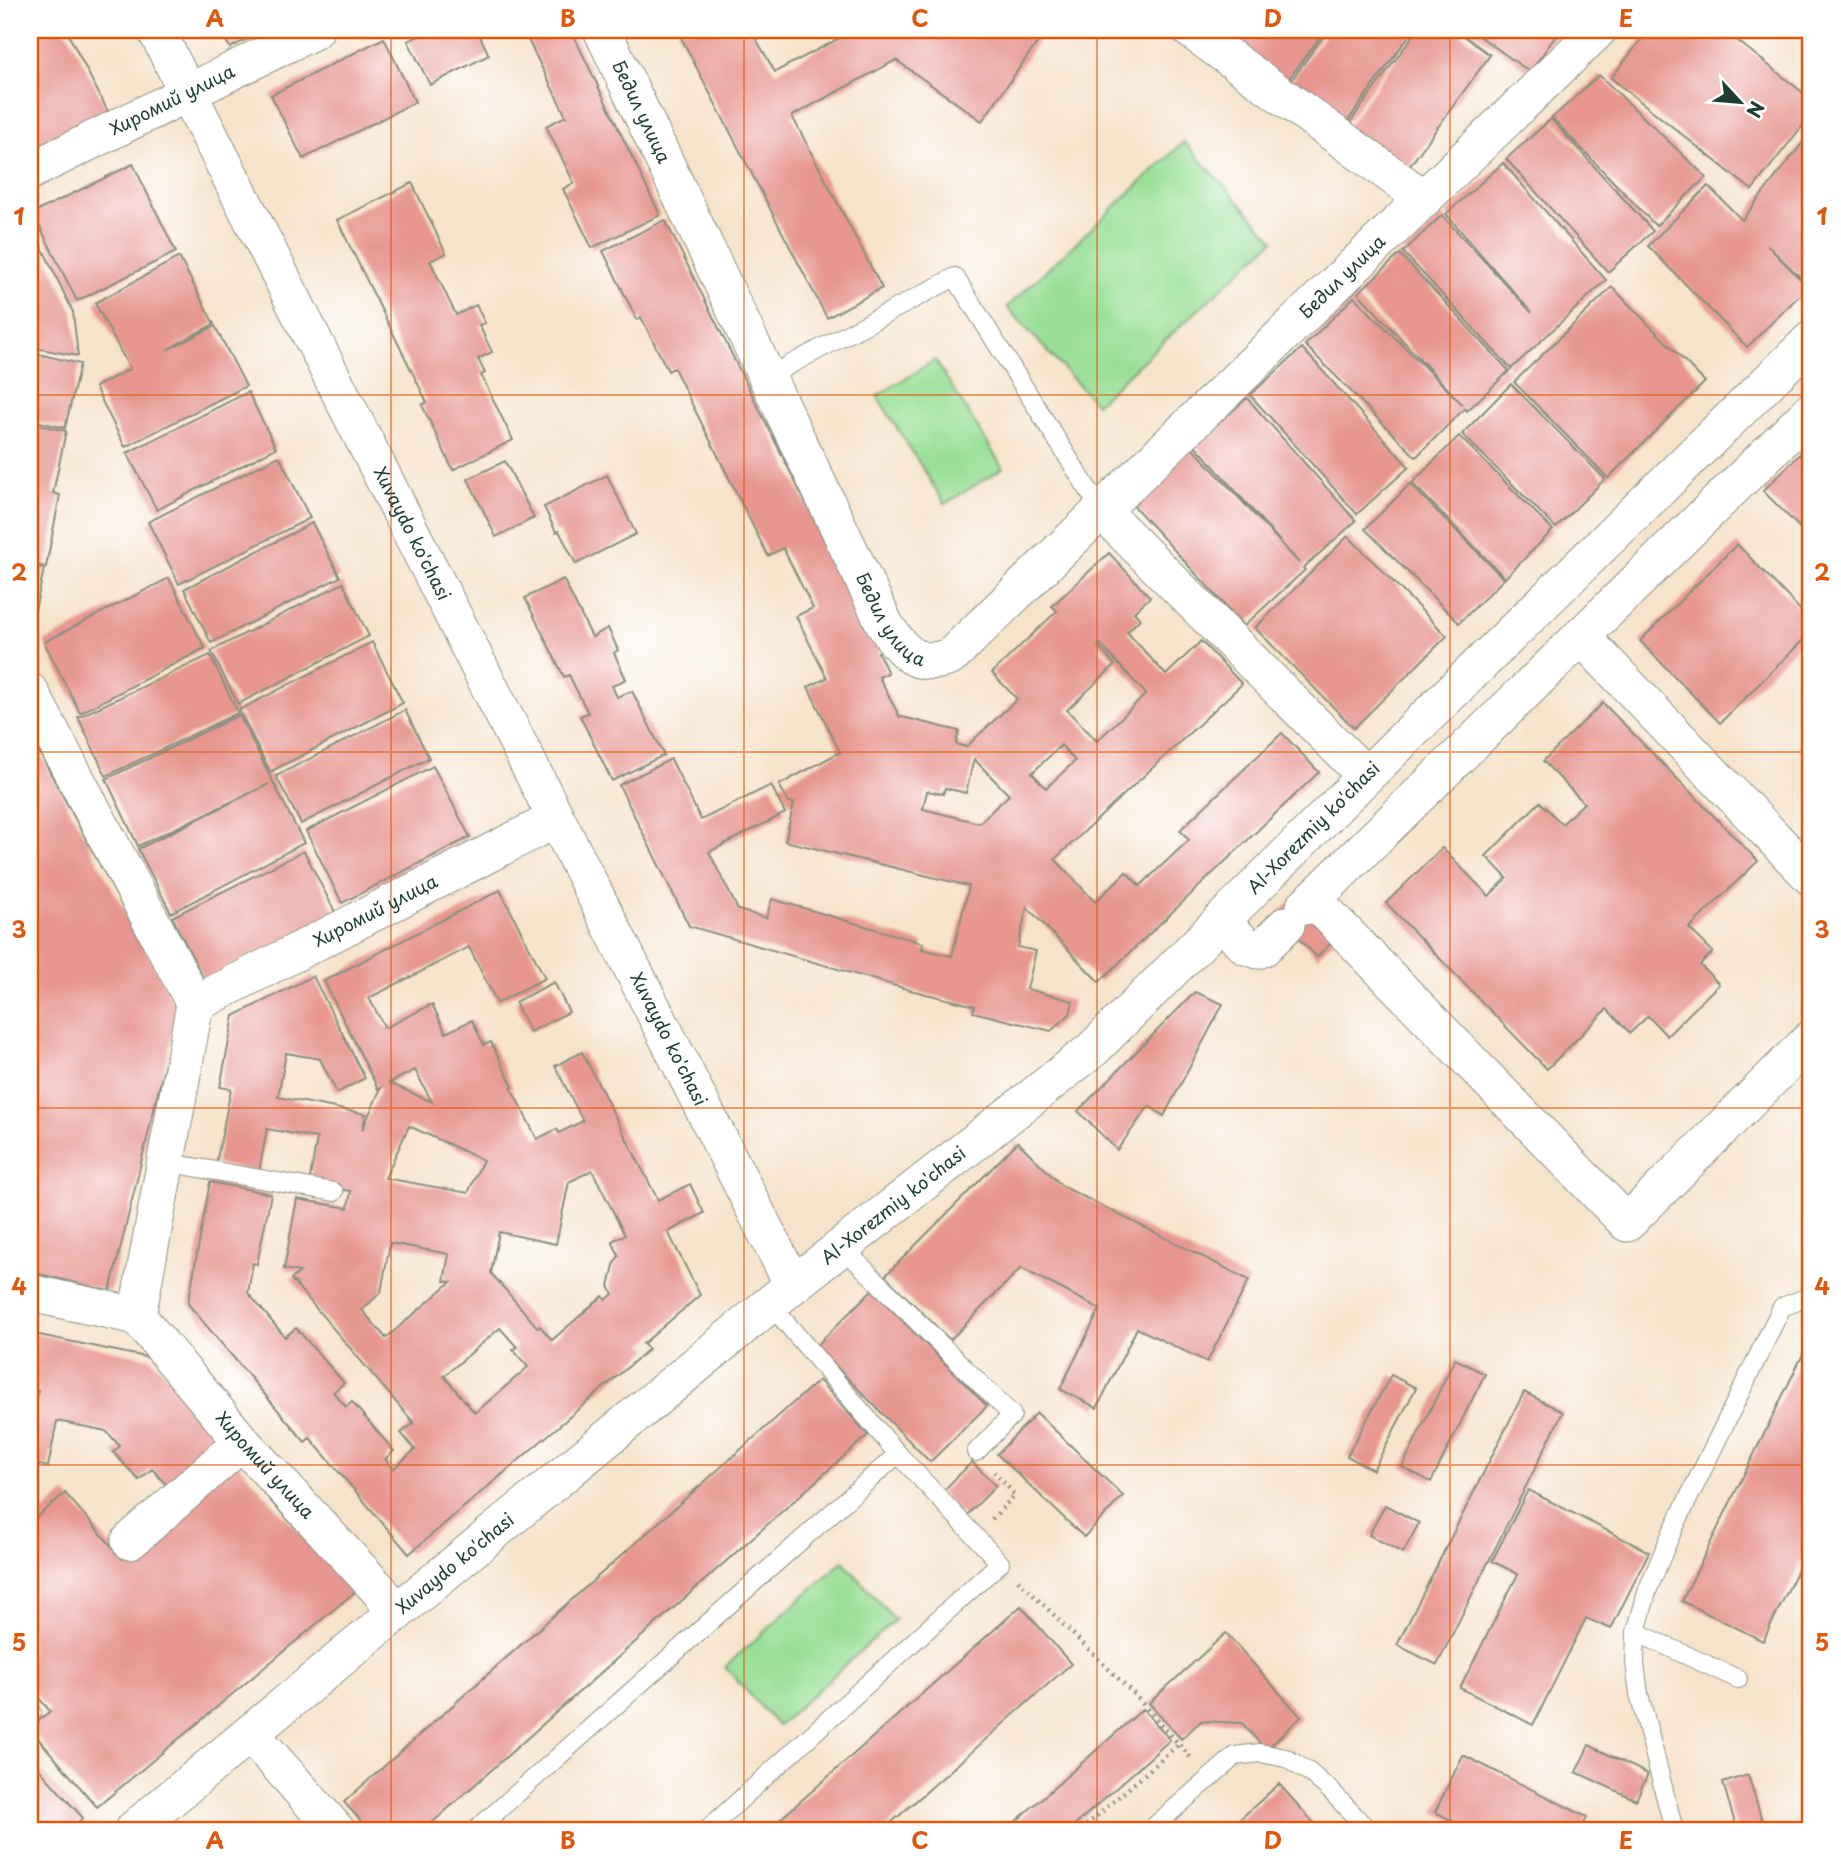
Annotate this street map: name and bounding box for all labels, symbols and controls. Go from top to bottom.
text: A [206,0,224,35]
text: B [560,0,576,35]
text: C [911,0,929,35]
text: D [1264,0,1282,35]
text: E [1619,0,1633,35]
street label: Бедил улица [606,56,679,168]
street label: Хиромий улица [105,57,240,141]
north arrow [1704,66,1774,136]
text: N [1740,97,1772,123]
text: 1 [14,198,25,233]
text: 1 [1817,198,1828,233]
street label: Бедил улица [1292,227,1391,324]
street label: Xuvaydo ko'chasi [368,462,458,605]
text: 2 [11,554,27,589]
text: 2 [1814,554,1830,589]
street label: Бедил улица [850,568,930,673]
street label: Al-Xorezmiy ko'chasi [1240,755,1385,900]
street label: Хиромий улица [308,867,442,953]
text: 3 [11,911,27,946]
text: 3 [1814,911,1830,946]
street label: Xuvaydo ko'chasi [624,967,715,1110]
street label: Al-Xorezmiy ko'chasi [814,1139,971,1270]
text: 4 [11,1268,27,1303]
text: 4 [1814,1268,1830,1303]
street label: Хиромий улица [210,1405,322,1525]
street label: Xuvaydo ko'chasi [389,1506,519,1620]
text: 5 [12,1624,26,1659]
text: 5 [1815,1624,1829,1659]
text: A [206,1822,224,1857]
text: B [560,1822,576,1857]
text: C [911,1822,929,1857]
text: D [1264,1822,1282,1857]
text: E [1619,1822,1633,1857]

